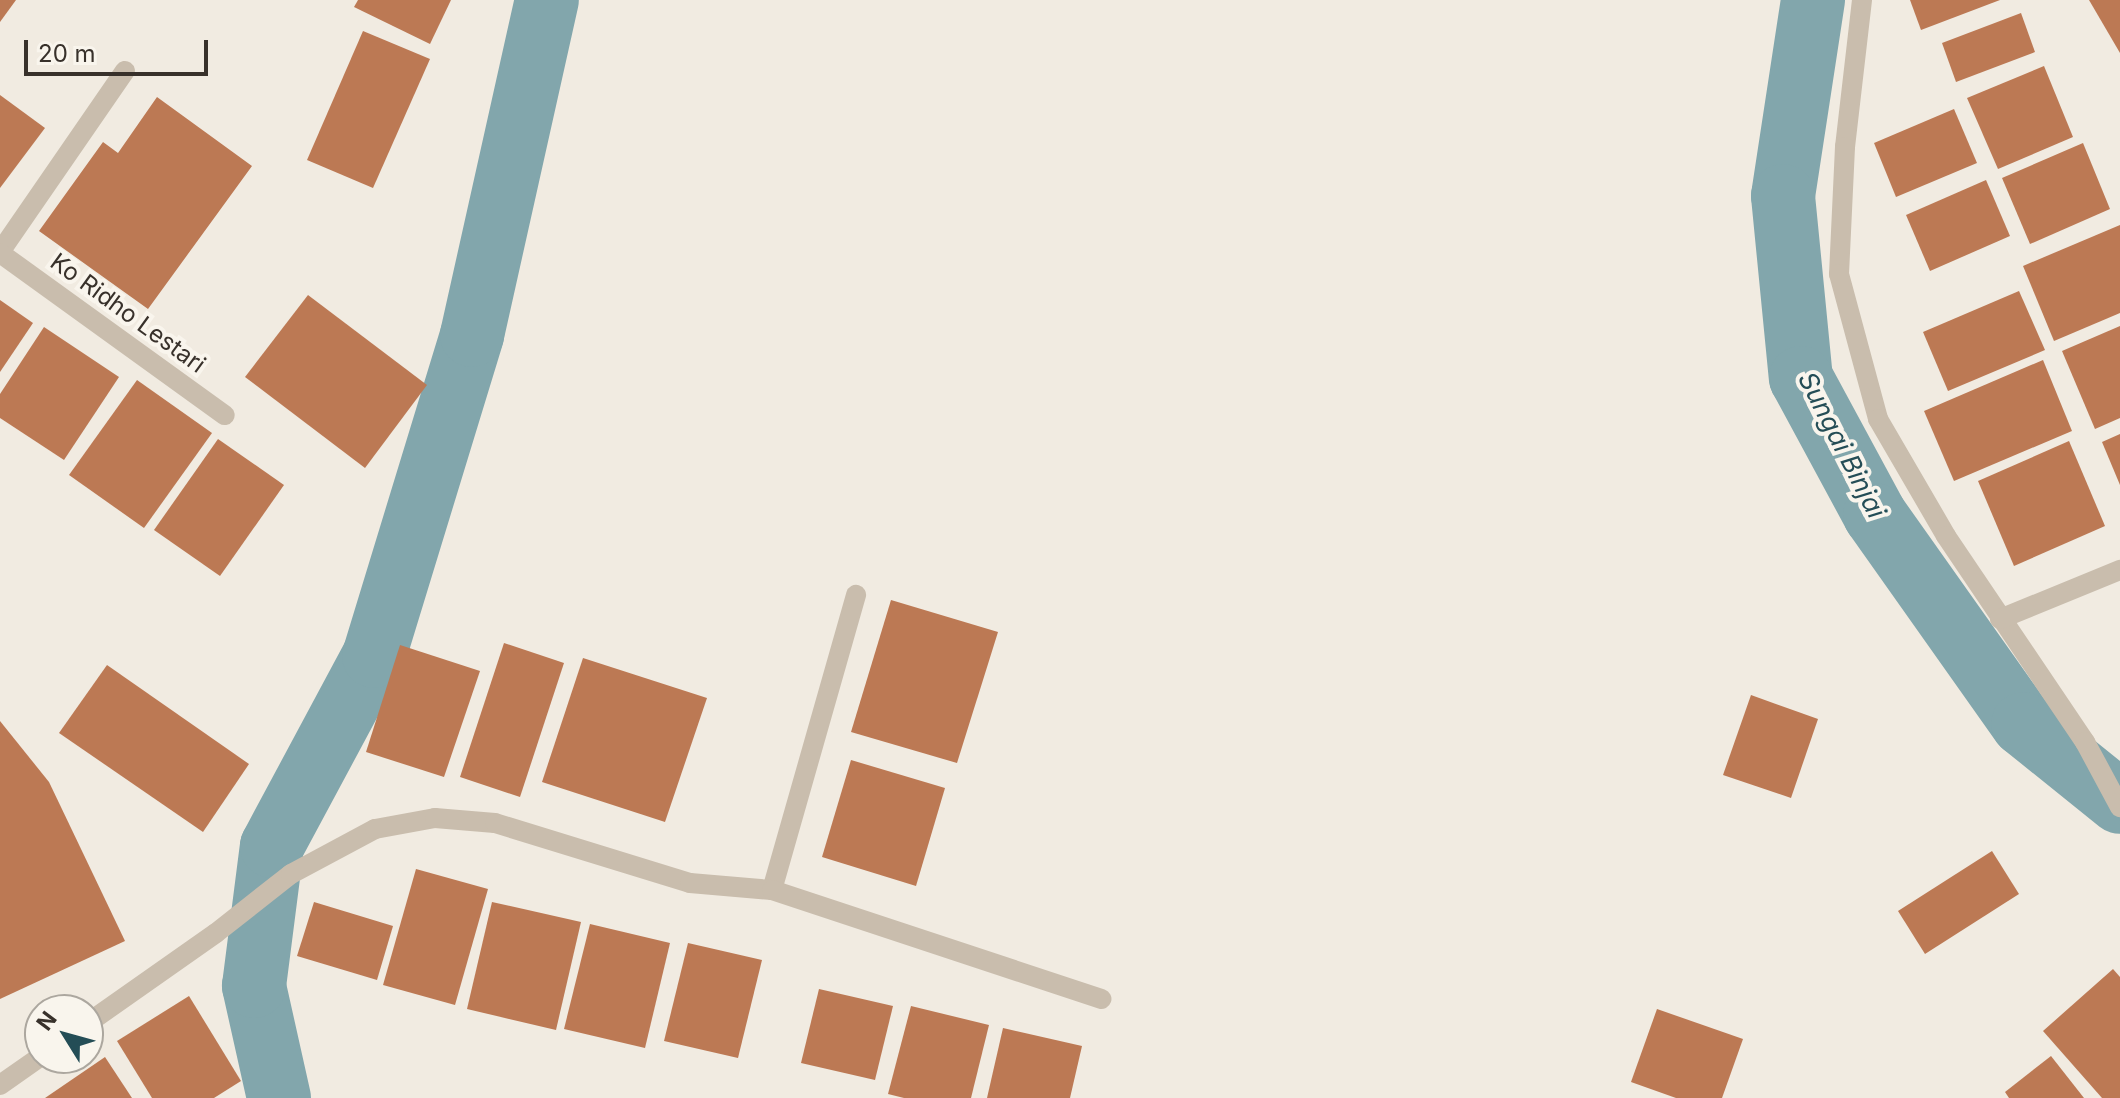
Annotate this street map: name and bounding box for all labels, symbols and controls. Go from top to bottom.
scale bar [28,24,212,74]
text: 20 m [38,39,96,68]
street label: Ko Ridho Lestari [45,247,211,379]
water label: Sungai Binjai [1792,367,1892,523]
north arrow [24,994,104,1074]
text: N [31,1006,62,1035]

